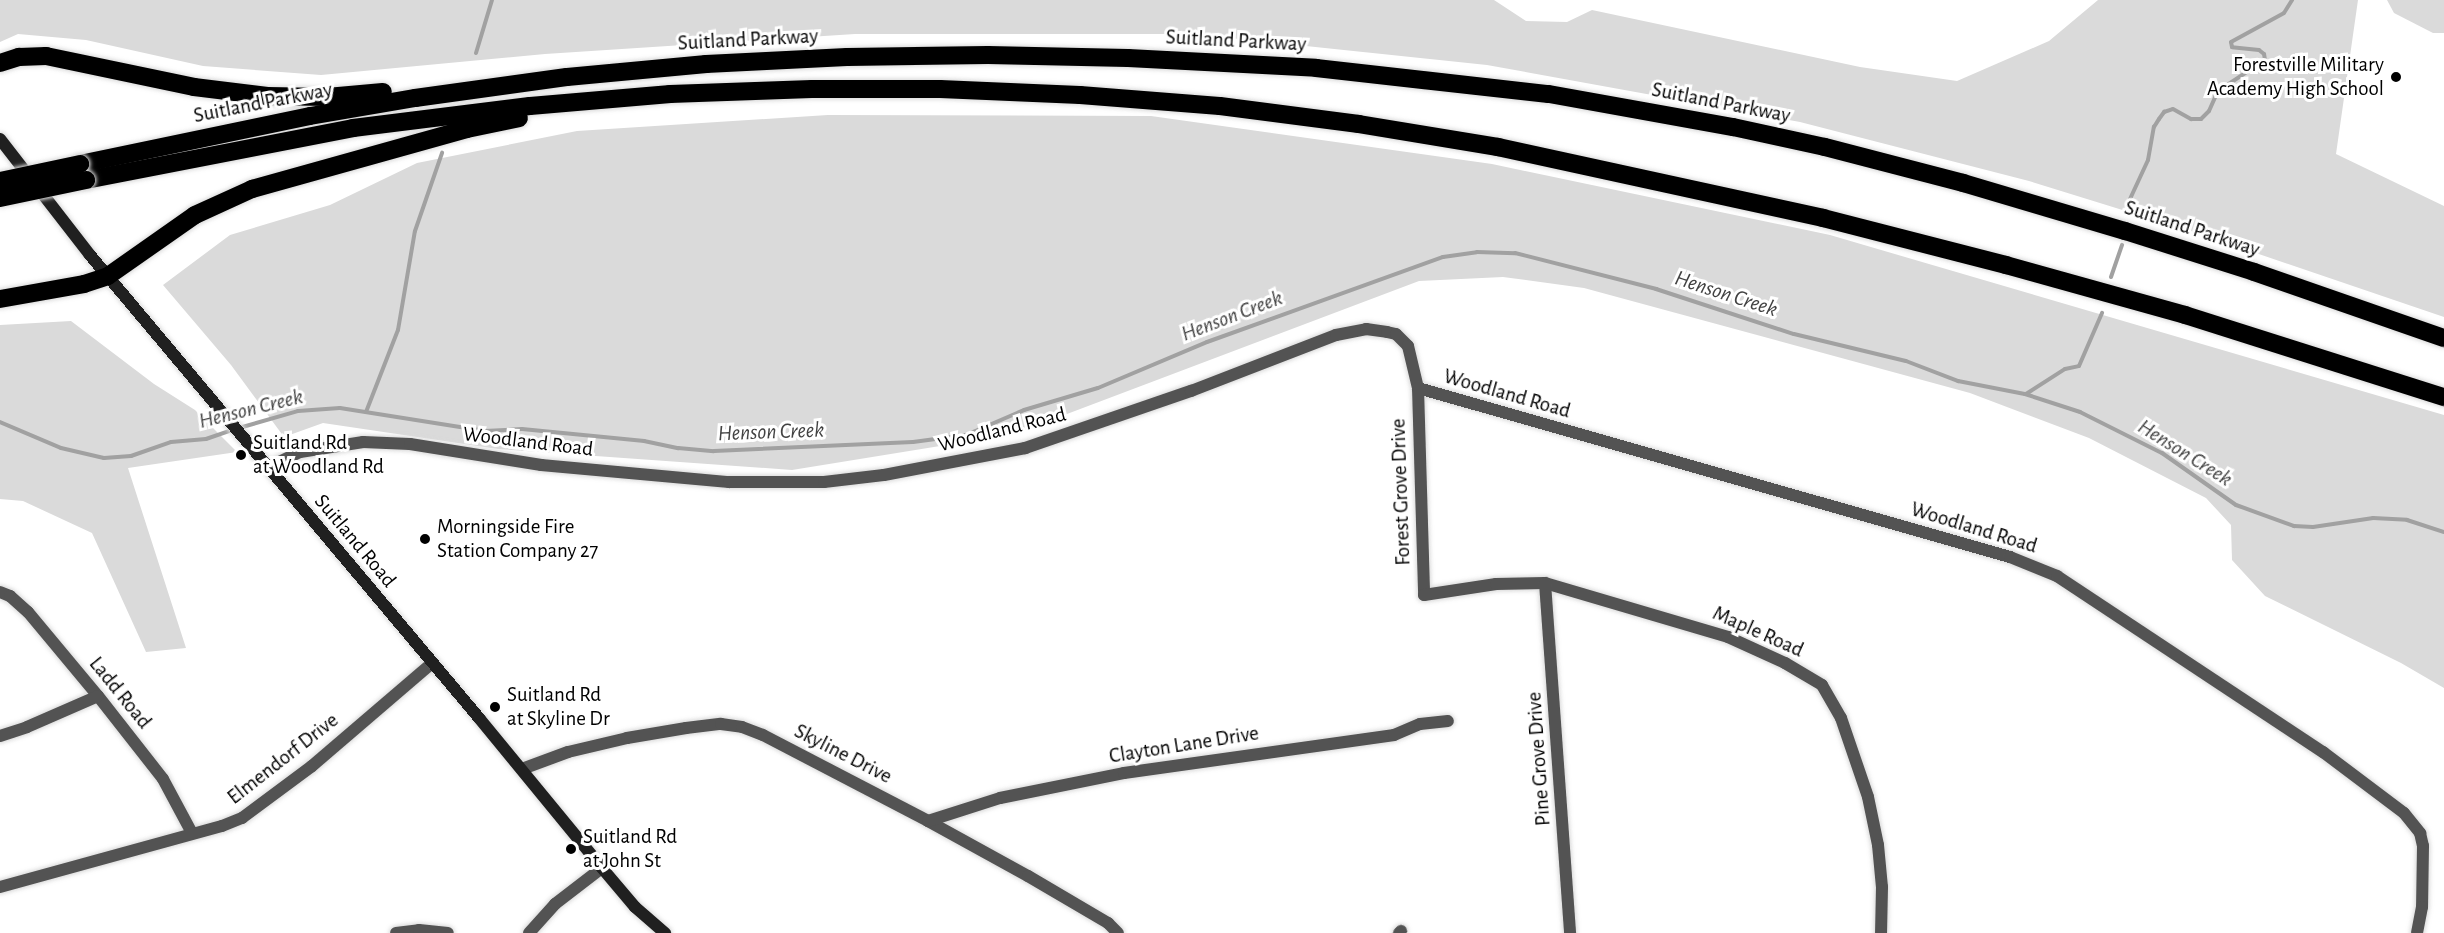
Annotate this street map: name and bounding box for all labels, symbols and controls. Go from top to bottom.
street label: Suitland Parkway [677,24,819,56]
street label: Suitland Parkway [1165,25,1307,57]
place label: Forestville Military Academy High School [2207,52,2384,102]
marker: Forestville Military Academy High School [2389,70,2403,84]
street label: Suitland Parkway [192,77,334,129]
street label: Suitland Parkway [1650,77,1792,129]
street label: Suitland Parkway [2121,195,2263,263]
water label: Henson Creek [1671,265,1781,323]
water label: Henson Creek [1178,285,1286,347]
street label: Woodland Road [1441,364,1573,424]
water label: Henson Creek [196,383,306,435]
street label: Woodland Road [935,402,1069,458]
water label: Henson Creek [2133,414,2237,492]
water label: Henson Creek [717,417,825,447]
street label: Forest Grove Drive [1386,418,1416,566]
street label: Woodland Road [461,422,595,462]
place label: Suitland Rd at Woodland Rd [253,430,384,480]
marker: Suitland Rd at Woodland Rd [234,448,248,462]
street label: Suitland Road [309,489,401,593]
street label: Woodland Road [1908,497,2040,559]
place label: Morningside Fire Station Company 27 [437,514,598,564]
marker: Morningside Fire Station Company 27 [418,532,432,546]
street label: Maple Road [1709,601,1807,663]
street label: Ladd Road [83,652,157,734]
place label: Suitland Rd at Skyline Dr [507,682,610,732]
street label: Pine Grove Drive [1522,691,1556,827]
marker: Suitland Rd at Skyline Dr [488,700,502,714]
street label: Elmendorf Drive [222,708,344,810]
street label: Skyline Drive [790,719,896,789]
street label: Clayton Lane Drive [1107,721,1261,769]
place label: Suitland Rd at John St [583,824,677,874]
marker: Suitland Rd at John St [564,842,578,856]

